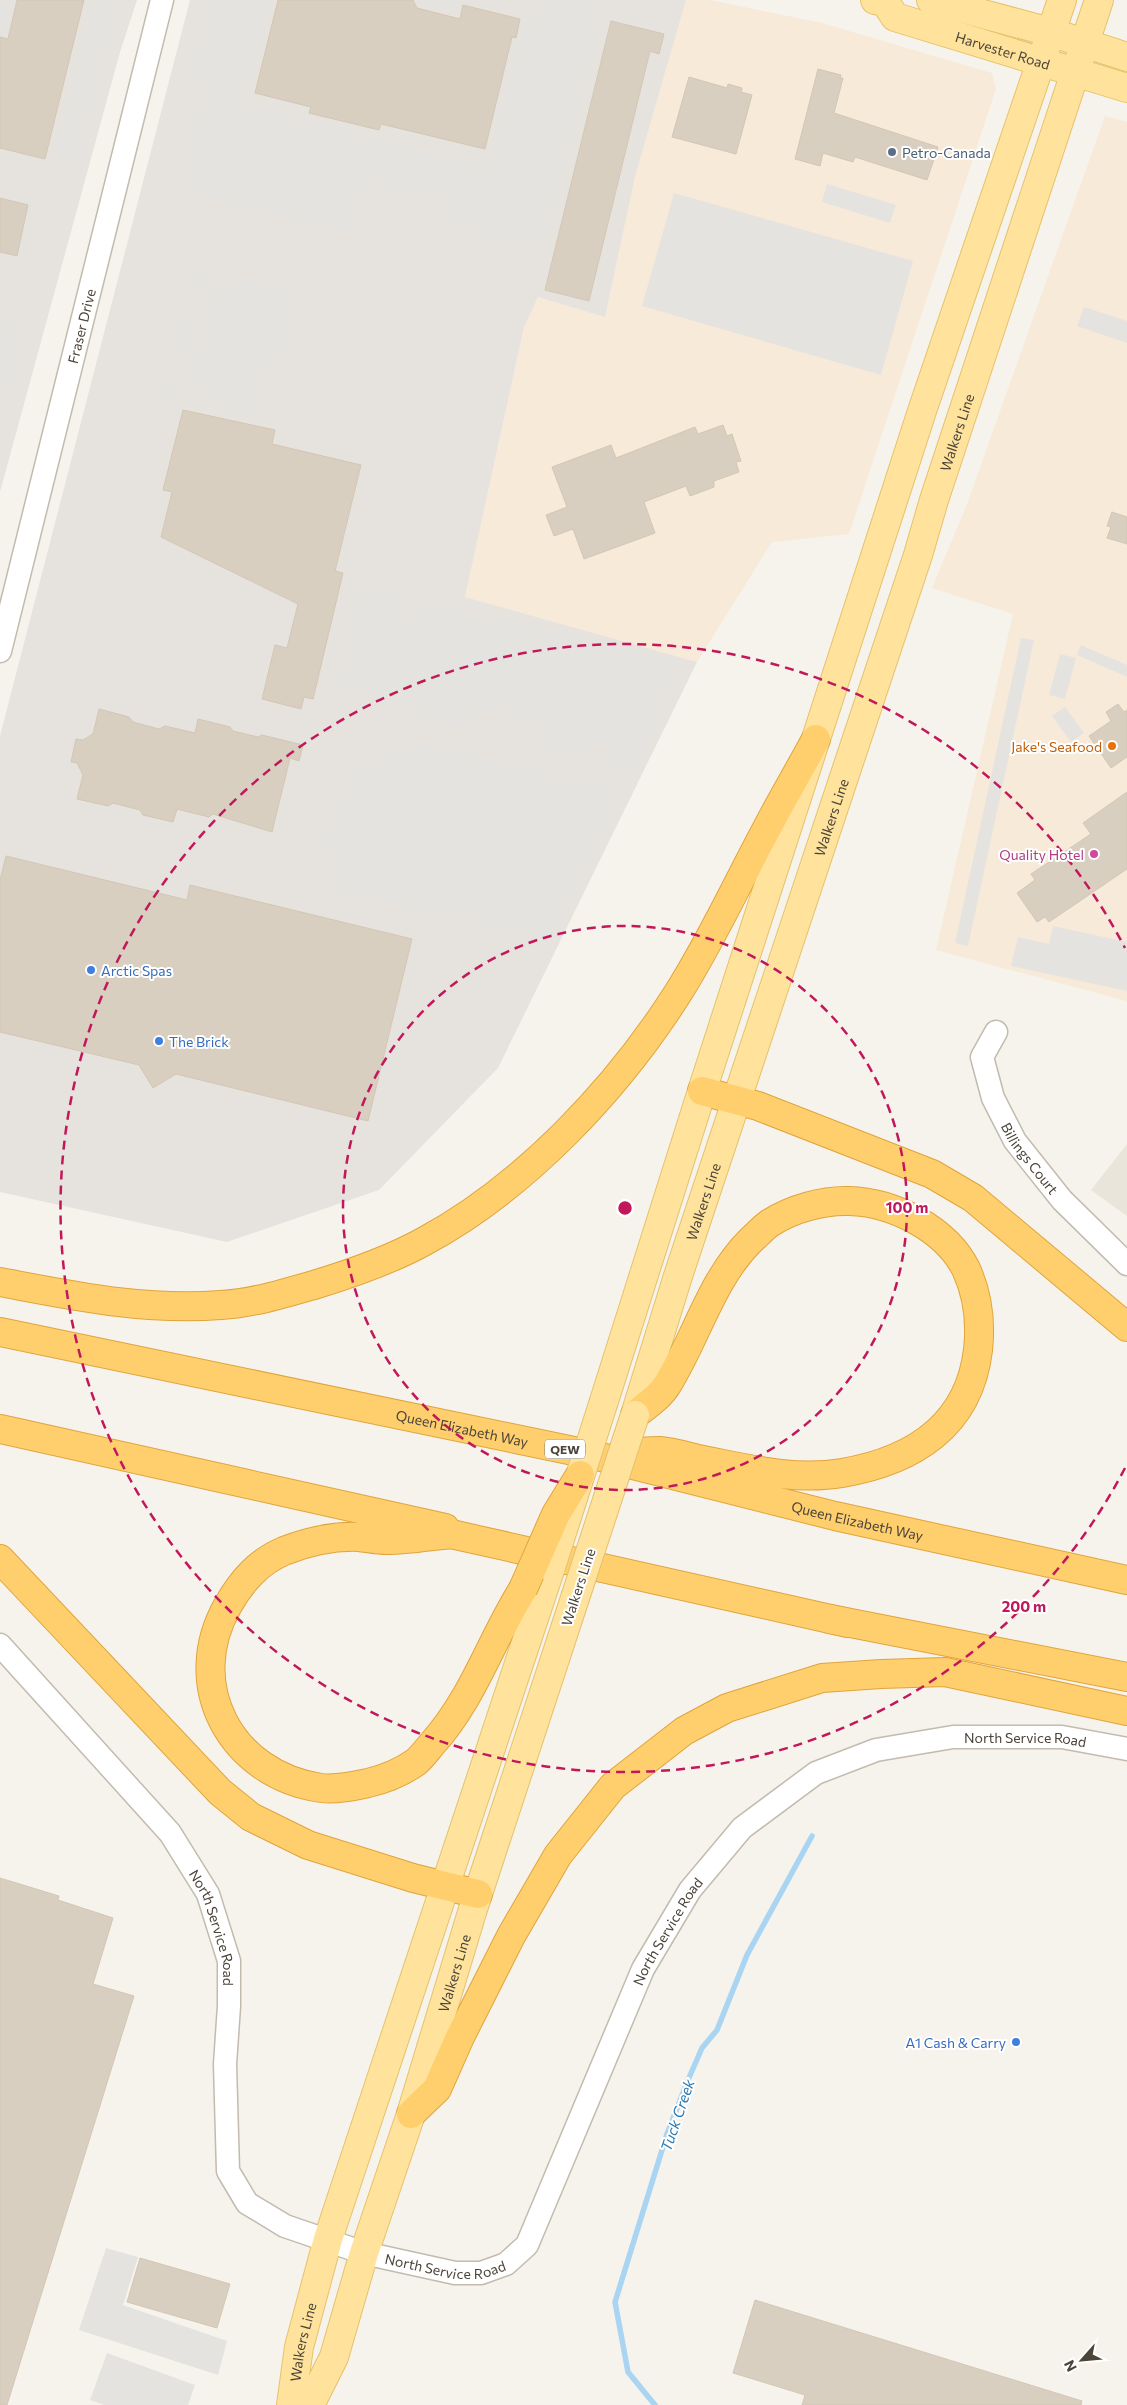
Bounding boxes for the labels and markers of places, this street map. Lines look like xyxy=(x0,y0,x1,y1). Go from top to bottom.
place label: Petro-Canada xyxy=(902,144,991,161)
marker: Petro-Canada xyxy=(886,146,898,158)
place label: Jake's Seafood xyxy=(1011,738,1102,755)
marker: Jake's Seafood xyxy=(1106,740,1118,752)
place label: Quality Hotel xyxy=(999,846,1084,863)
marker: Quality Hotel xyxy=(1088,848,1100,860)
place label: Arctic Spas xyxy=(101,962,172,979)
marker: Arctic Spas xyxy=(85,964,97,976)
place label: The Brick xyxy=(169,1033,229,1050)
marker: The Brick xyxy=(153,1035,165,1047)
centre of rings xyxy=(616,1199,634,1217)
place label: A1 Cash & Carry xyxy=(905,2034,1006,2051)
marker: A1 Cash & Carry xyxy=(1010,2036,1022,2048)

